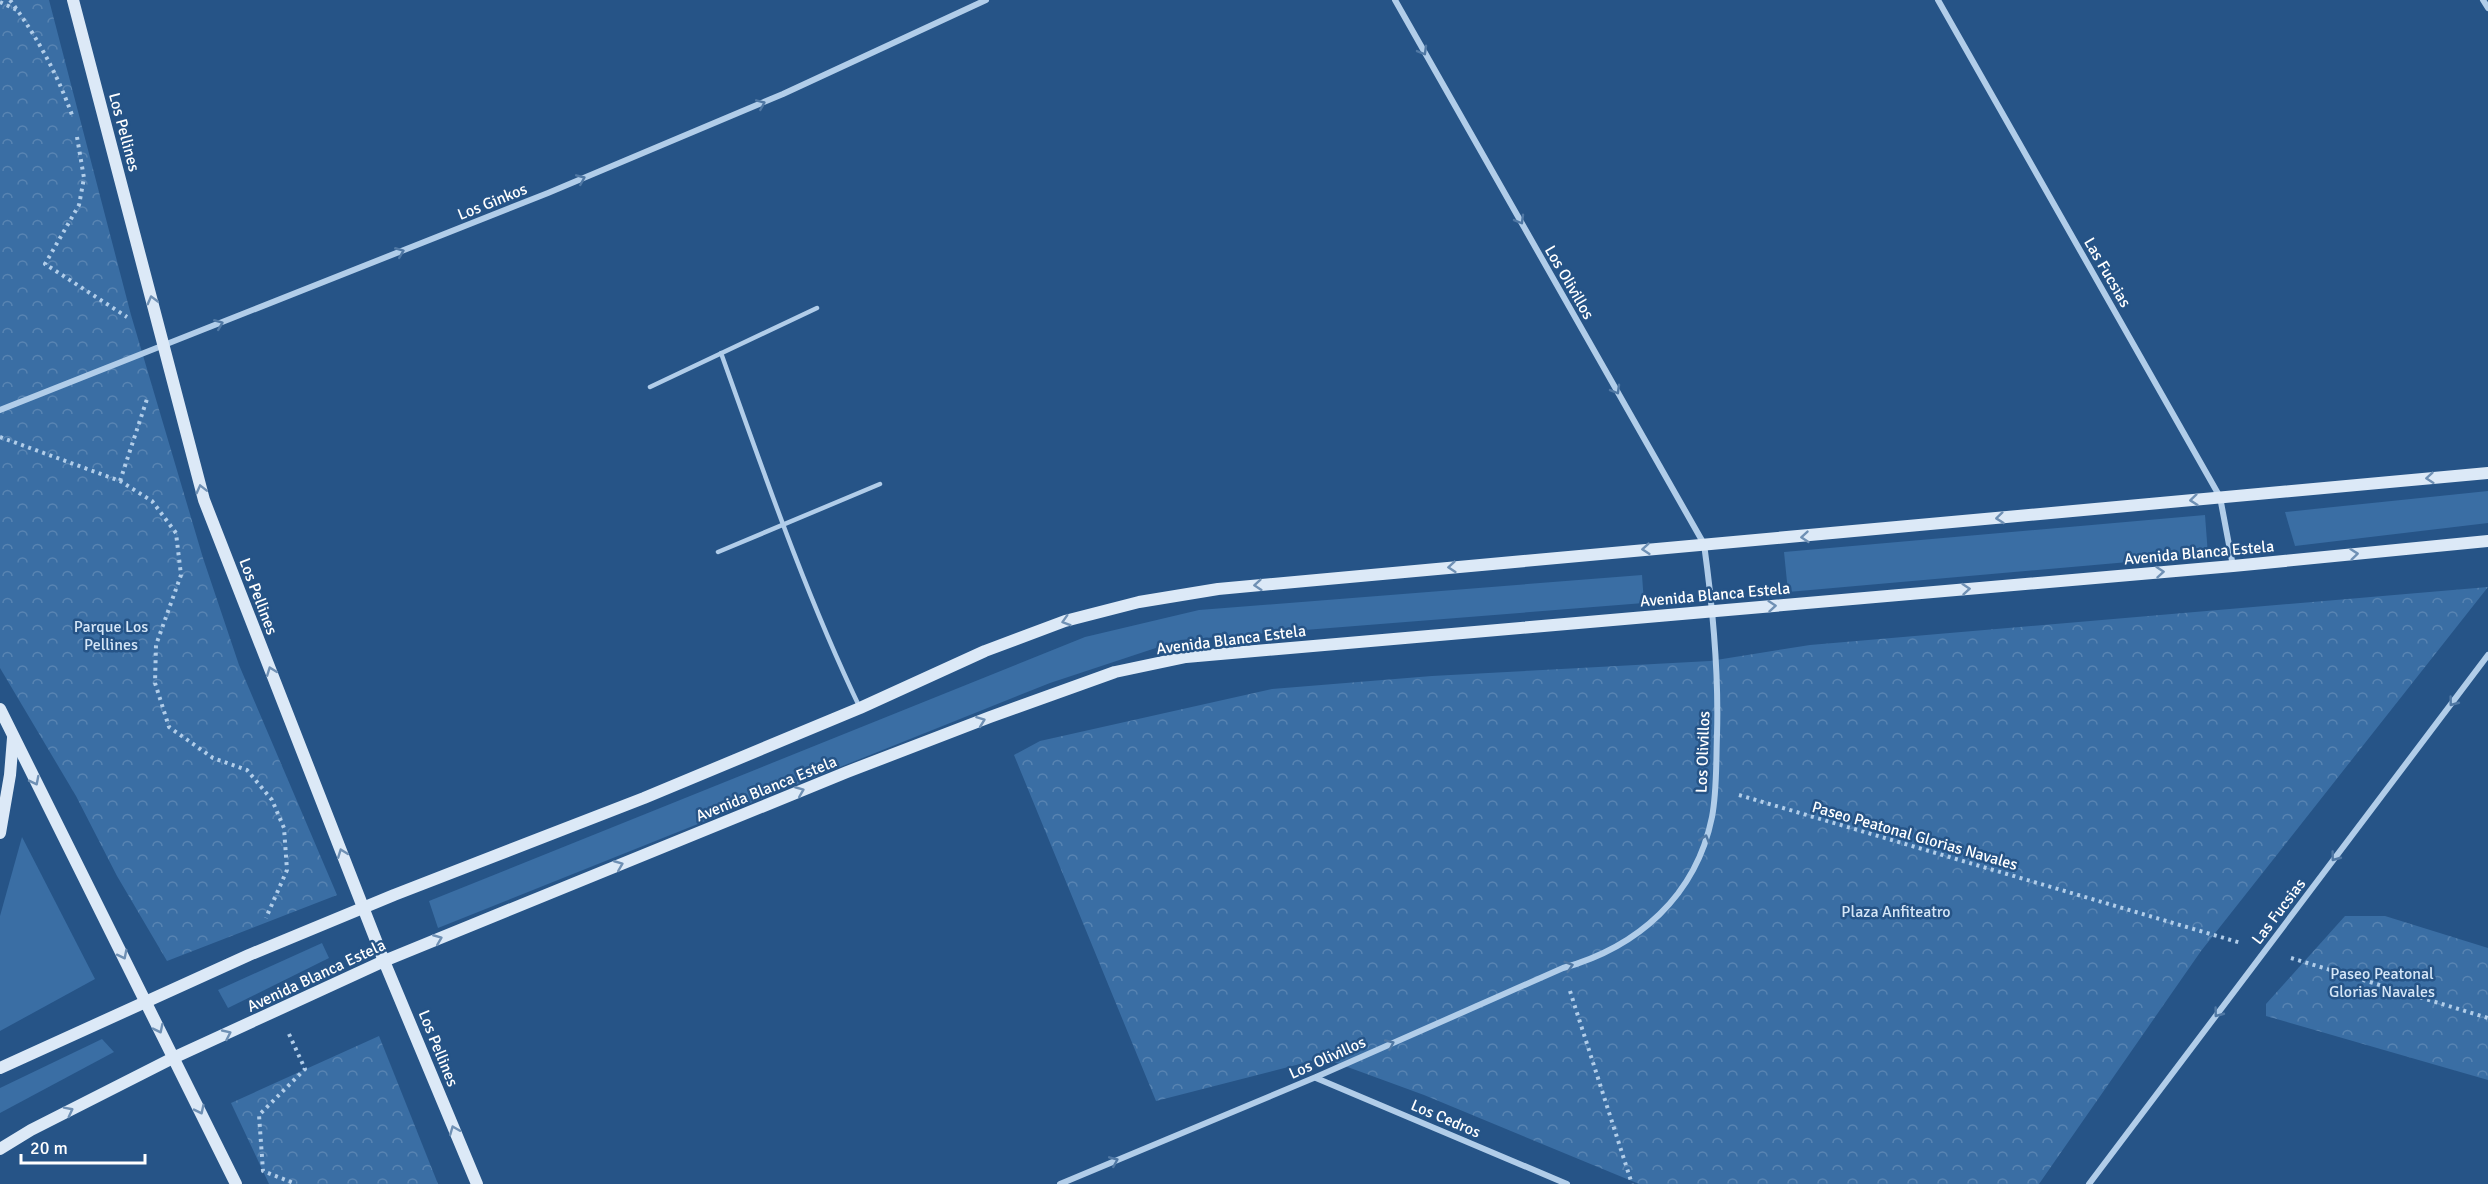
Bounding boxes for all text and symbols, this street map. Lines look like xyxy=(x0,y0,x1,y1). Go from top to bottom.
one-way arrow xyxy=(1416,45,1428,55)
street label: Los Pellines xyxy=(104,91,144,174)
one-way arrow xyxy=(755,99,766,111)
one-way arrow xyxy=(575,174,586,186)
street label: Los Ginkos xyxy=(455,179,530,225)
one-way arrow xyxy=(1513,214,1524,224)
street label: Las Fucsias xyxy=(2079,234,2135,311)
street label: Los Olivillos xyxy=(1540,242,1598,323)
one-way arrow xyxy=(394,247,405,259)
one-way arrow xyxy=(147,295,160,305)
one-way arrow xyxy=(213,318,224,331)
one-way arrow xyxy=(1609,384,1621,394)
one-way arrow xyxy=(2425,471,2434,484)
one-way arrow xyxy=(196,484,209,494)
one-way arrow xyxy=(2189,493,2198,506)
one-way arrow xyxy=(1995,512,2004,524)
one-way arrow xyxy=(1801,530,1810,543)
street label: Avenida Blanca Estela xyxy=(2123,536,2275,570)
one-way arrow xyxy=(1641,542,1651,555)
one-way arrow xyxy=(2350,548,2359,561)
street label: Los Pellines xyxy=(234,555,282,638)
one-way arrow xyxy=(1447,560,1456,573)
one-way arrow xyxy=(2156,566,2165,579)
one-way arrow xyxy=(1253,578,1262,591)
street label: Avenida Blanca Estela xyxy=(1639,578,1791,612)
one-way arrow xyxy=(1961,583,1970,596)
one-way arrow xyxy=(1767,600,1776,613)
one-way arrow xyxy=(1061,614,1072,627)
park label: Parque Los Pellines xyxy=(74,617,148,655)
street label: Avenida Blanca Estela xyxy=(1155,621,1307,659)
one-way arrow xyxy=(266,666,278,677)
one-way arrow xyxy=(2449,695,2460,706)
street label: Los Olivillos xyxy=(1692,711,1714,793)
one-way arrow xyxy=(975,715,986,728)
street label: Avenida Blanca Estela xyxy=(693,751,840,826)
one-way arrow xyxy=(27,774,39,785)
one-way arrow xyxy=(794,786,804,799)
street label: Paseo Peatonal Glorias Navales xyxy=(1810,797,2020,875)
one-way arrow xyxy=(1698,834,1710,845)
one-way arrow xyxy=(336,848,349,859)
one-way arrow xyxy=(2332,851,2343,862)
one-way arrow xyxy=(613,860,624,872)
street label: Las Fucsias xyxy=(2247,875,2310,949)
park label: Plaza Anfiteatro xyxy=(1841,902,1951,922)
one-way arrow xyxy=(432,934,443,946)
street label: Avenida Blanca Estela xyxy=(244,935,389,1017)
one-way arrow xyxy=(115,948,127,959)
one-way arrow xyxy=(1563,961,1574,974)
park label: Paseo Peatonal Glorias Navales xyxy=(2329,964,2435,1002)
one-way arrow xyxy=(2214,1006,2225,1017)
street label: Los Pellines xyxy=(414,1007,462,1090)
one-way arrow xyxy=(152,1023,164,1034)
one-way arrow xyxy=(220,1029,231,1041)
street label: Los Olivillos xyxy=(1286,1032,1369,1084)
one-way arrow xyxy=(1384,1040,1395,1052)
street label: Los Cedros xyxy=(1408,1095,1483,1143)
one-way arrow xyxy=(193,1104,205,1115)
one-way arrow xyxy=(63,1106,74,1118)
one-way arrow xyxy=(449,1125,461,1136)
scale bar xyxy=(21,1127,146,1165)
text: 20 m xyxy=(30,1137,68,1159)
one-way arrow xyxy=(1108,1157,1119,1169)

